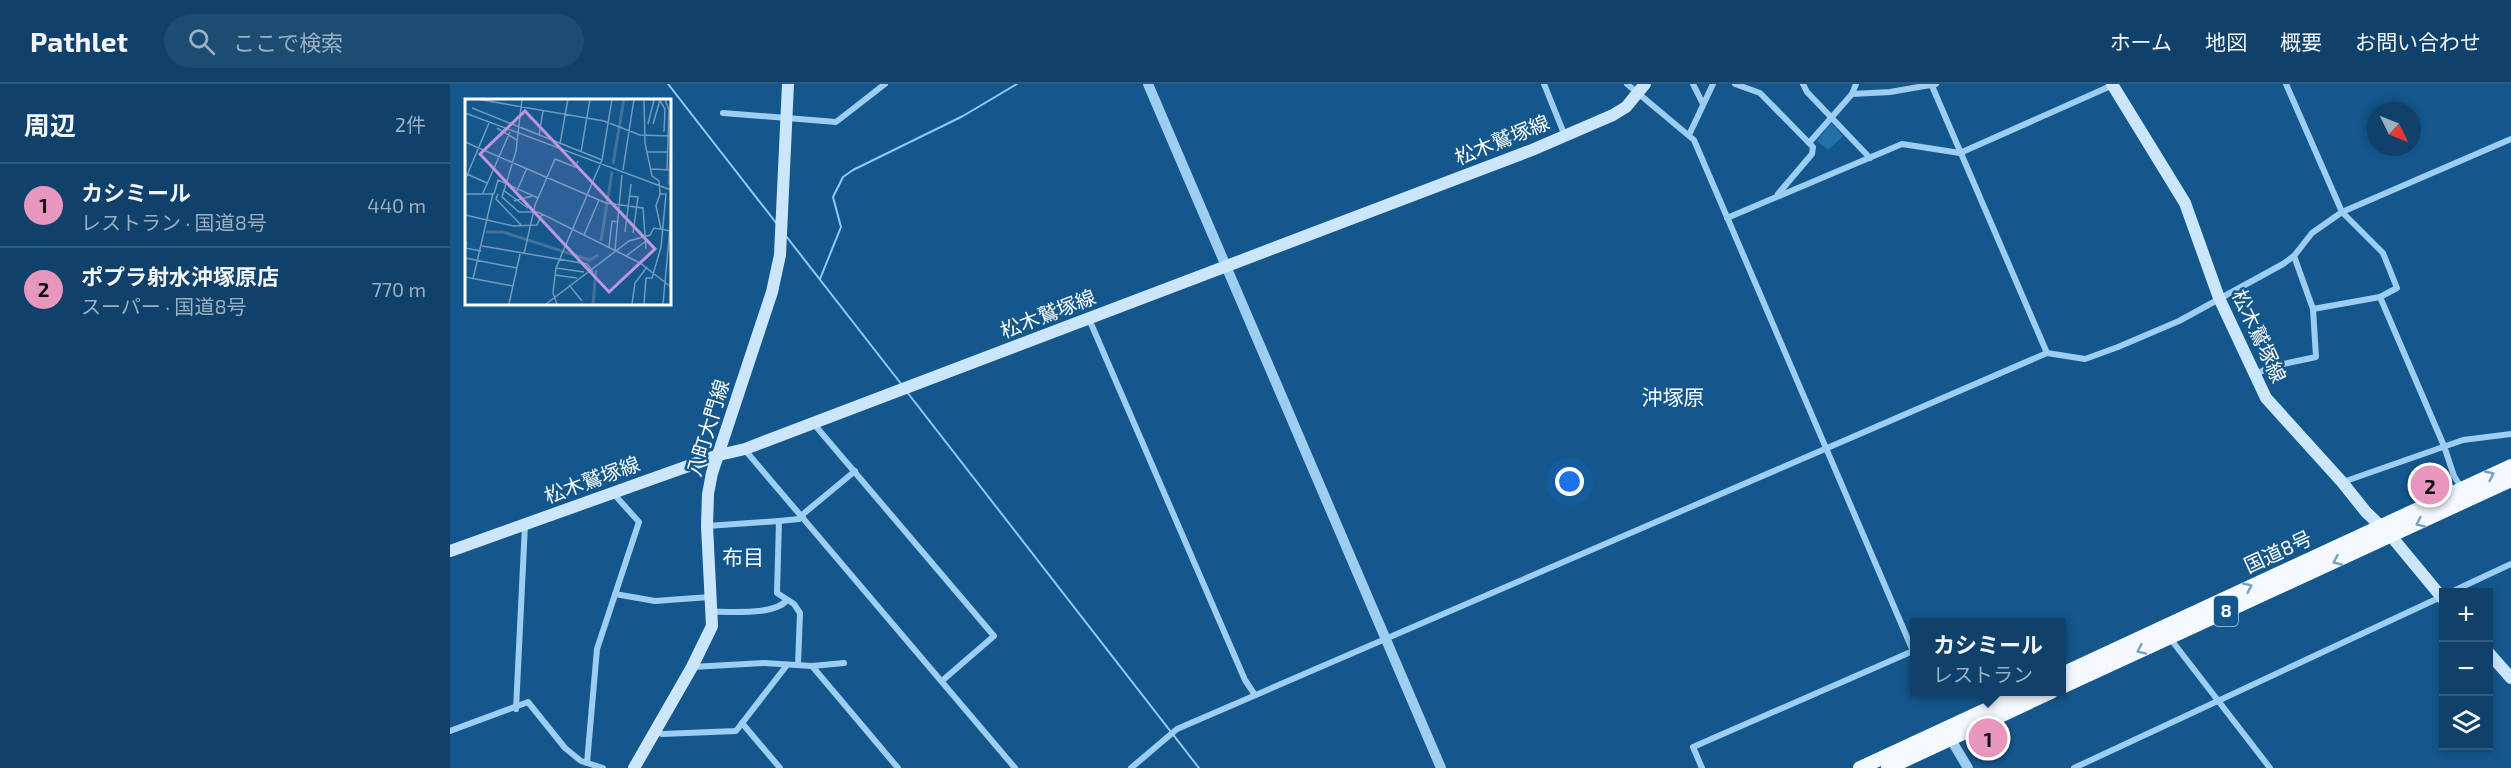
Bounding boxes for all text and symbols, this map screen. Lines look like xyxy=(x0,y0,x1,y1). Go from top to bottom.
search box xyxy=(164,14,584,68)
text: Pathlet xyxy=(30,24,128,58)
icon: search xyxy=(185,25,218,58)
text: ここで検索 xyxy=(233,29,343,55)
text: ホーム xyxy=(2110,29,2172,54)
text: 地図 xyxy=(2205,29,2247,54)
text: 概要 xyxy=(2280,29,2322,54)
text: お問い合わせ xyxy=(2355,29,2481,54)
inset map xyxy=(465,99,670,304)
north arrow xyxy=(2367,102,2421,156)
text: 周辺 xyxy=(24,109,76,140)
street label: 松木鷲塚線 xyxy=(1451,109,1552,169)
text: 2件 xyxy=(395,112,426,136)
text: カシミール xyxy=(81,179,191,205)
text: 1 xyxy=(39,193,48,217)
text: 440 m xyxy=(367,193,426,217)
text: レストラン · 国道8号 xyxy=(81,210,267,234)
text: ポプラ射水沖塚原店 xyxy=(81,263,279,289)
text: 2 xyxy=(38,277,49,301)
text: 770 m xyxy=(371,277,426,301)
street label: 松木鷲塚線 xyxy=(997,284,1099,342)
street label: 松木鷲塚線 xyxy=(2228,285,2292,386)
text: スーパー · 国道8号 xyxy=(81,294,247,318)
street label: 八町大門線 xyxy=(681,376,733,479)
district label: 沖塚原 xyxy=(1642,384,1705,409)
street label: 松木鷲塚線 xyxy=(541,451,643,507)
pin: 2 xyxy=(2410,462,2450,508)
your location xyxy=(1555,467,1584,496)
one-way arrow xyxy=(2484,471,2495,483)
one-way arrow xyxy=(2416,515,2427,527)
street label: 国道8号 xyxy=(2240,525,2315,577)
district label: 布目 xyxy=(722,544,764,569)
one-way arrow xyxy=(2333,553,2344,565)
one-way arrow xyxy=(2241,583,2252,595)
map controls xyxy=(2439,588,2493,750)
button: + xyxy=(2439,588,2493,642)
road number: 8 xyxy=(2214,596,2238,626)
popup xyxy=(1910,618,2066,696)
text: カシミール xyxy=(1933,631,2043,657)
button: − xyxy=(2439,642,2493,696)
one-way arrow xyxy=(2136,643,2147,655)
text: レストラン xyxy=(1933,662,2033,686)
button: layers xyxy=(2439,696,2493,750)
pin: 1 xyxy=(1968,716,2008,760)

